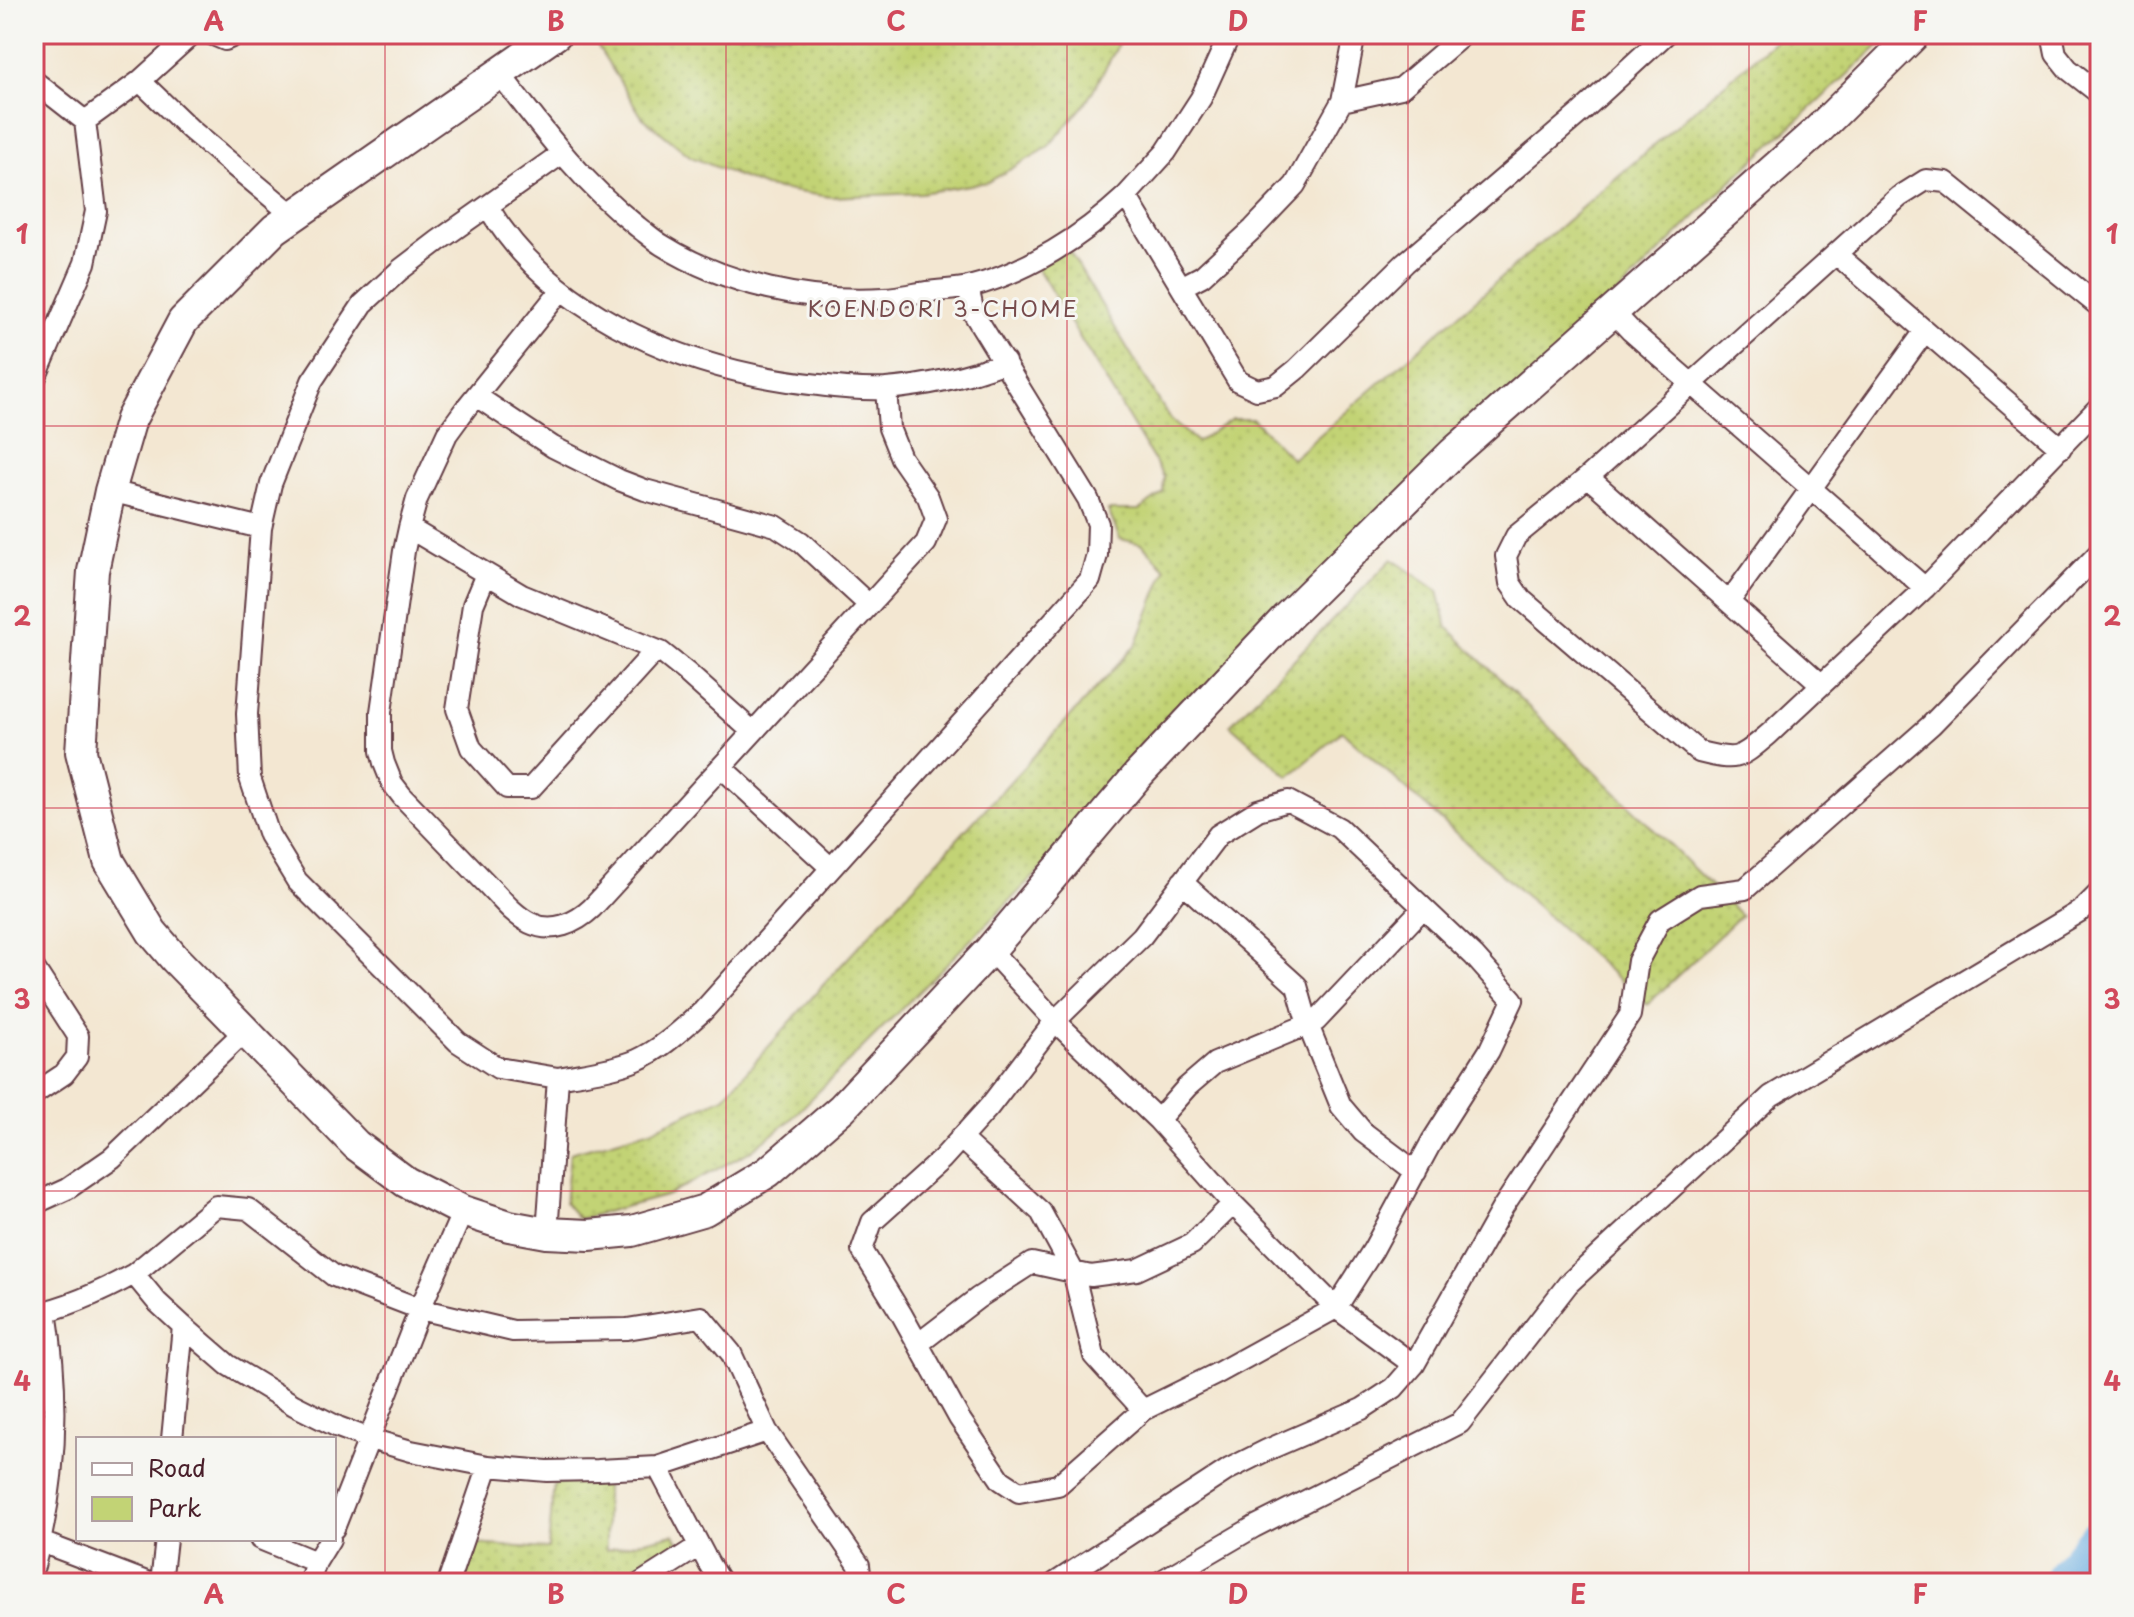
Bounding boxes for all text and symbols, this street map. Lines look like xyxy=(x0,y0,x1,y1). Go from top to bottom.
text: A xyxy=(204,1,224,40)
text: B xyxy=(547,1,565,40)
text: C xyxy=(886,1,906,40)
text: D xyxy=(1228,1,1248,40)
text: E xyxy=(1570,1,1586,40)
text: F xyxy=(1912,1,1928,40)
text: 1 xyxy=(16,214,28,253)
text: 1 xyxy=(2106,214,2118,253)
district label: KOENDORI 3-CHOME xyxy=(808,291,1079,324)
text: 2 xyxy=(13,596,31,635)
text: 2 xyxy=(2103,596,2121,635)
text: 3 xyxy=(13,979,31,1018)
text: 3 xyxy=(2103,979,2121,1018)
text: 4 xyxy=(13,1361,31,1400)
text: 4 xyxy=(2103,1361,2121,1400)
legend xyxy=(76,1437,336,1541)
text: Road xyxy=(148,1449,206,1485)
text: Park xyxy=(148,1489,202,1525)
text: A xyxy=(204,1574,224,1613)
text: B xyxy=(547,1574,565,1613)
text: C xyxy=(886,1574,906,1613)
text: D xyxy=(1228,1574,1248,1613)
text: E xyxy=(1570,1574,1586,1613)
text: F xyxy=(1912,1574,1928,1613)

